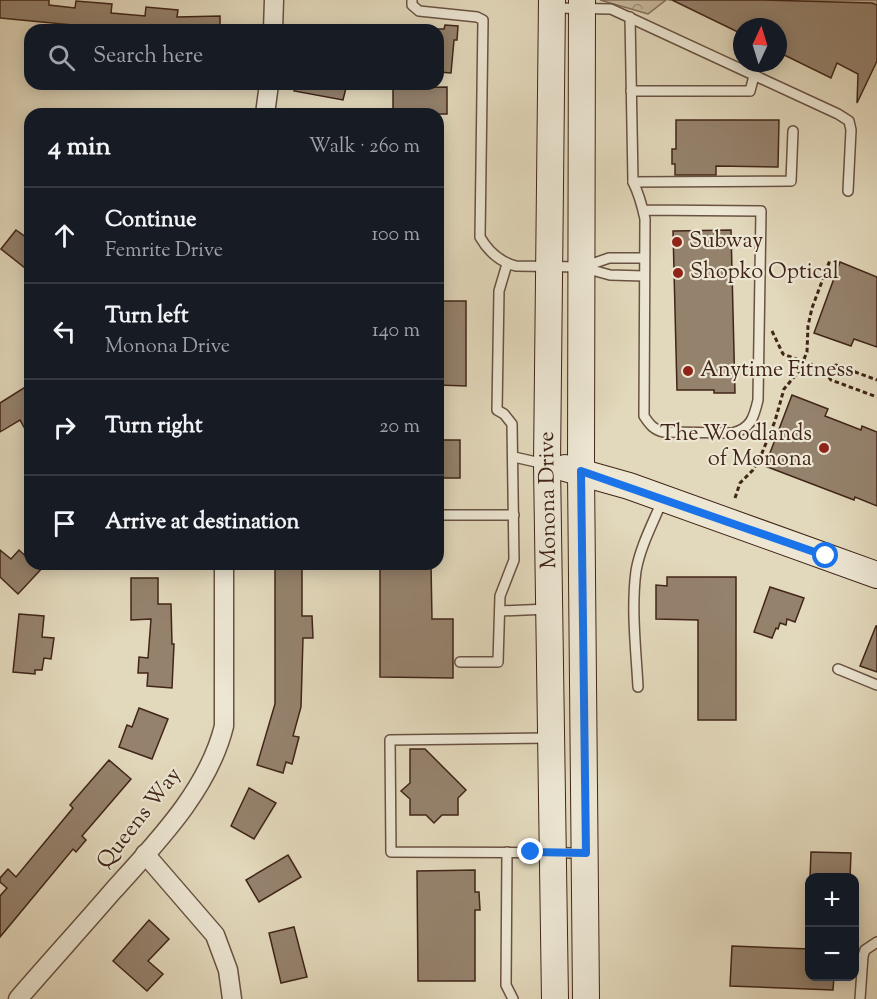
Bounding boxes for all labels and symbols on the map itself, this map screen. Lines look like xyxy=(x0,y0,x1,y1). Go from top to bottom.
north arrow xyxy=(733,18,787,72)
place label: Subway xyxy=(689,226,763,258)
marker: Subway xyxy=(670,235,684,249)
place label: Shopko Optical xyxy=(690,257,839,289)
marker: Shopko Optical xyxy=(671,266,685,280)
place label: Anytime Fitness xyxy=(700,355,854,387)
marker: Anytime Fitness xyxy=(681,364,695,378)
place label: The Woodlands of Monona xyxy=(660,419,812,476)
street label: Monona Drive xyxy=(532,431,566,569)
marker: The Woodlands of Monona xyxy=(817,441,831,455)
route start xyxy=(812,542,838,568)
street label: Queens Way xyxy=(90,761,190,877)
route end xyxy=(517,838,543,864)

